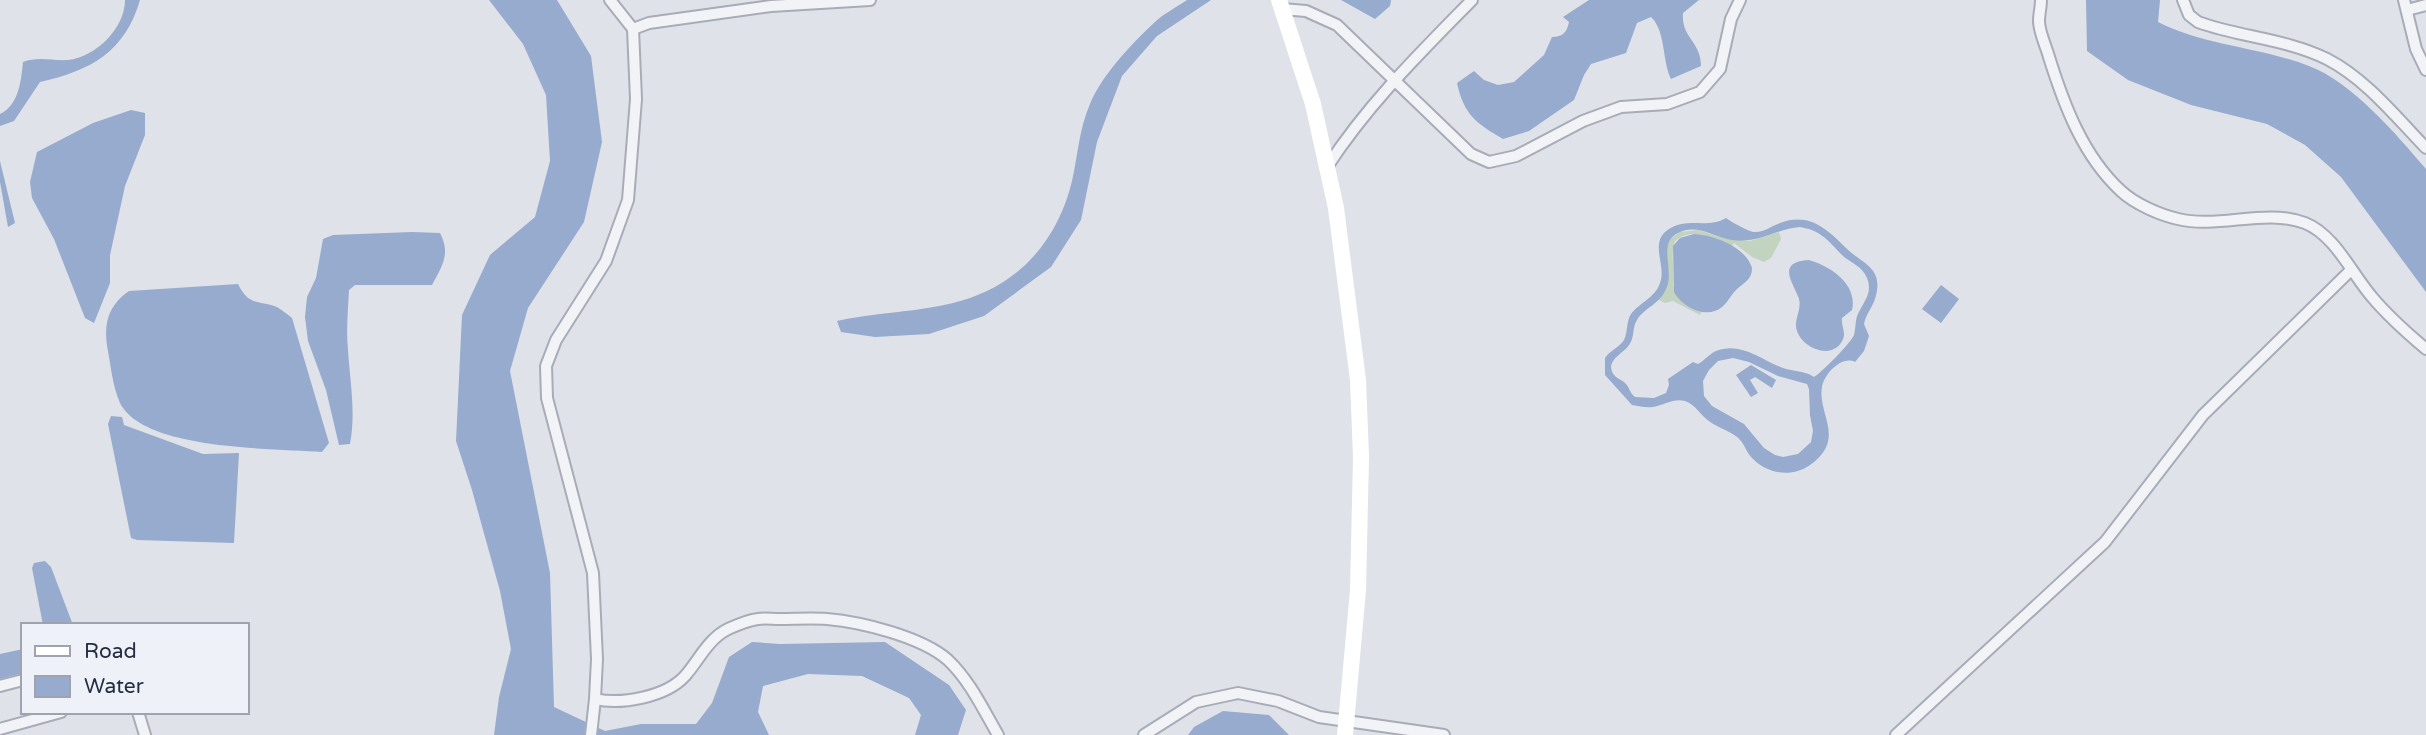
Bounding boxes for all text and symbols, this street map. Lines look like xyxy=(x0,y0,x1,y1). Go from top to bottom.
legend xyxy=(21,623,248,714)
text: Road xyxy=(84,639,137,664)
text: Water xyxy=(84,674,144,699)

